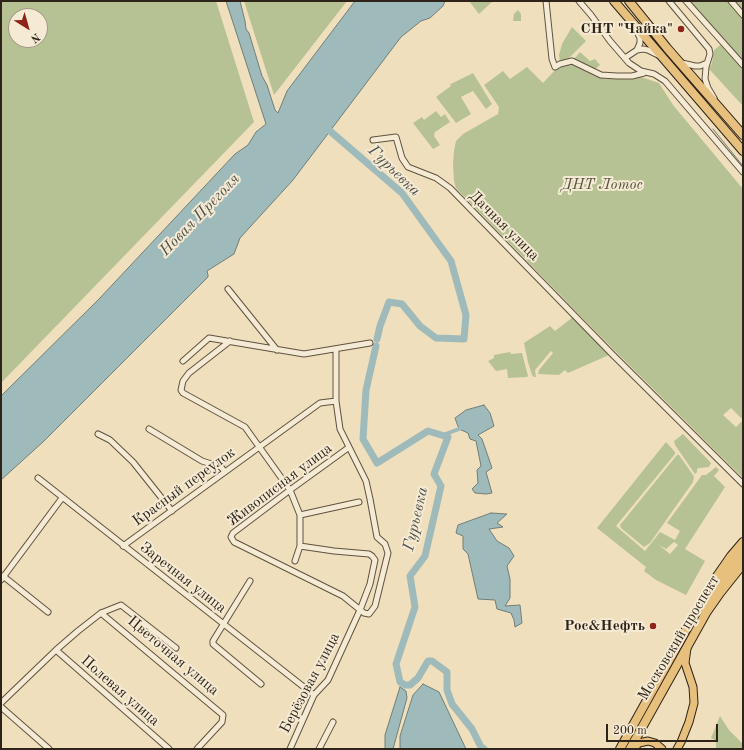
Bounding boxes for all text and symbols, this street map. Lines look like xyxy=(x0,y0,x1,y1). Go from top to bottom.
north arrow xyxy=(8,8,48,48)
place label: СНТ "Чайка" xyxy=(580,20,673,38)
marker: СНТ "Чайка" xyxy=(676,24,686,34)
text: N xyxy=(28,30,42,44)
water label: Гурьевка xyxy=(364,141,424,201)
water label: Новая Преголя xyxy=(156,170,244,260)
park label: ДНТ Лотос xyxy=(561,176,643,194)
street label: Дачная улица xyxy=(465,187,543,265)
street label: Живописная улица xyxy=(224,440,336,530)
street label: Красный переулок xyxy=(129,444,239,530)
water label: Гурьевка xyxy=(399,485,433,553)
street label: Заречная улица xyxy=(136,539,230,617)
street label: Московский проспект xyxy=(635,572,723,704)
street label: Цветочная улица xyxy=(124,612,222,700)
place label: Рос&Нефть xyxy=(564,617,645,635)
marker: Рос&Нефть xyxy=(648,621,658,631)
street label: Берёзовая улица xyxy=(276,630,344,736)
street label: Полевая улица xyxy=(77,652,163,730)
scale bar xyxy=(608,716,720,742)
text: 200 m xyxy=(613,725,647,737)

